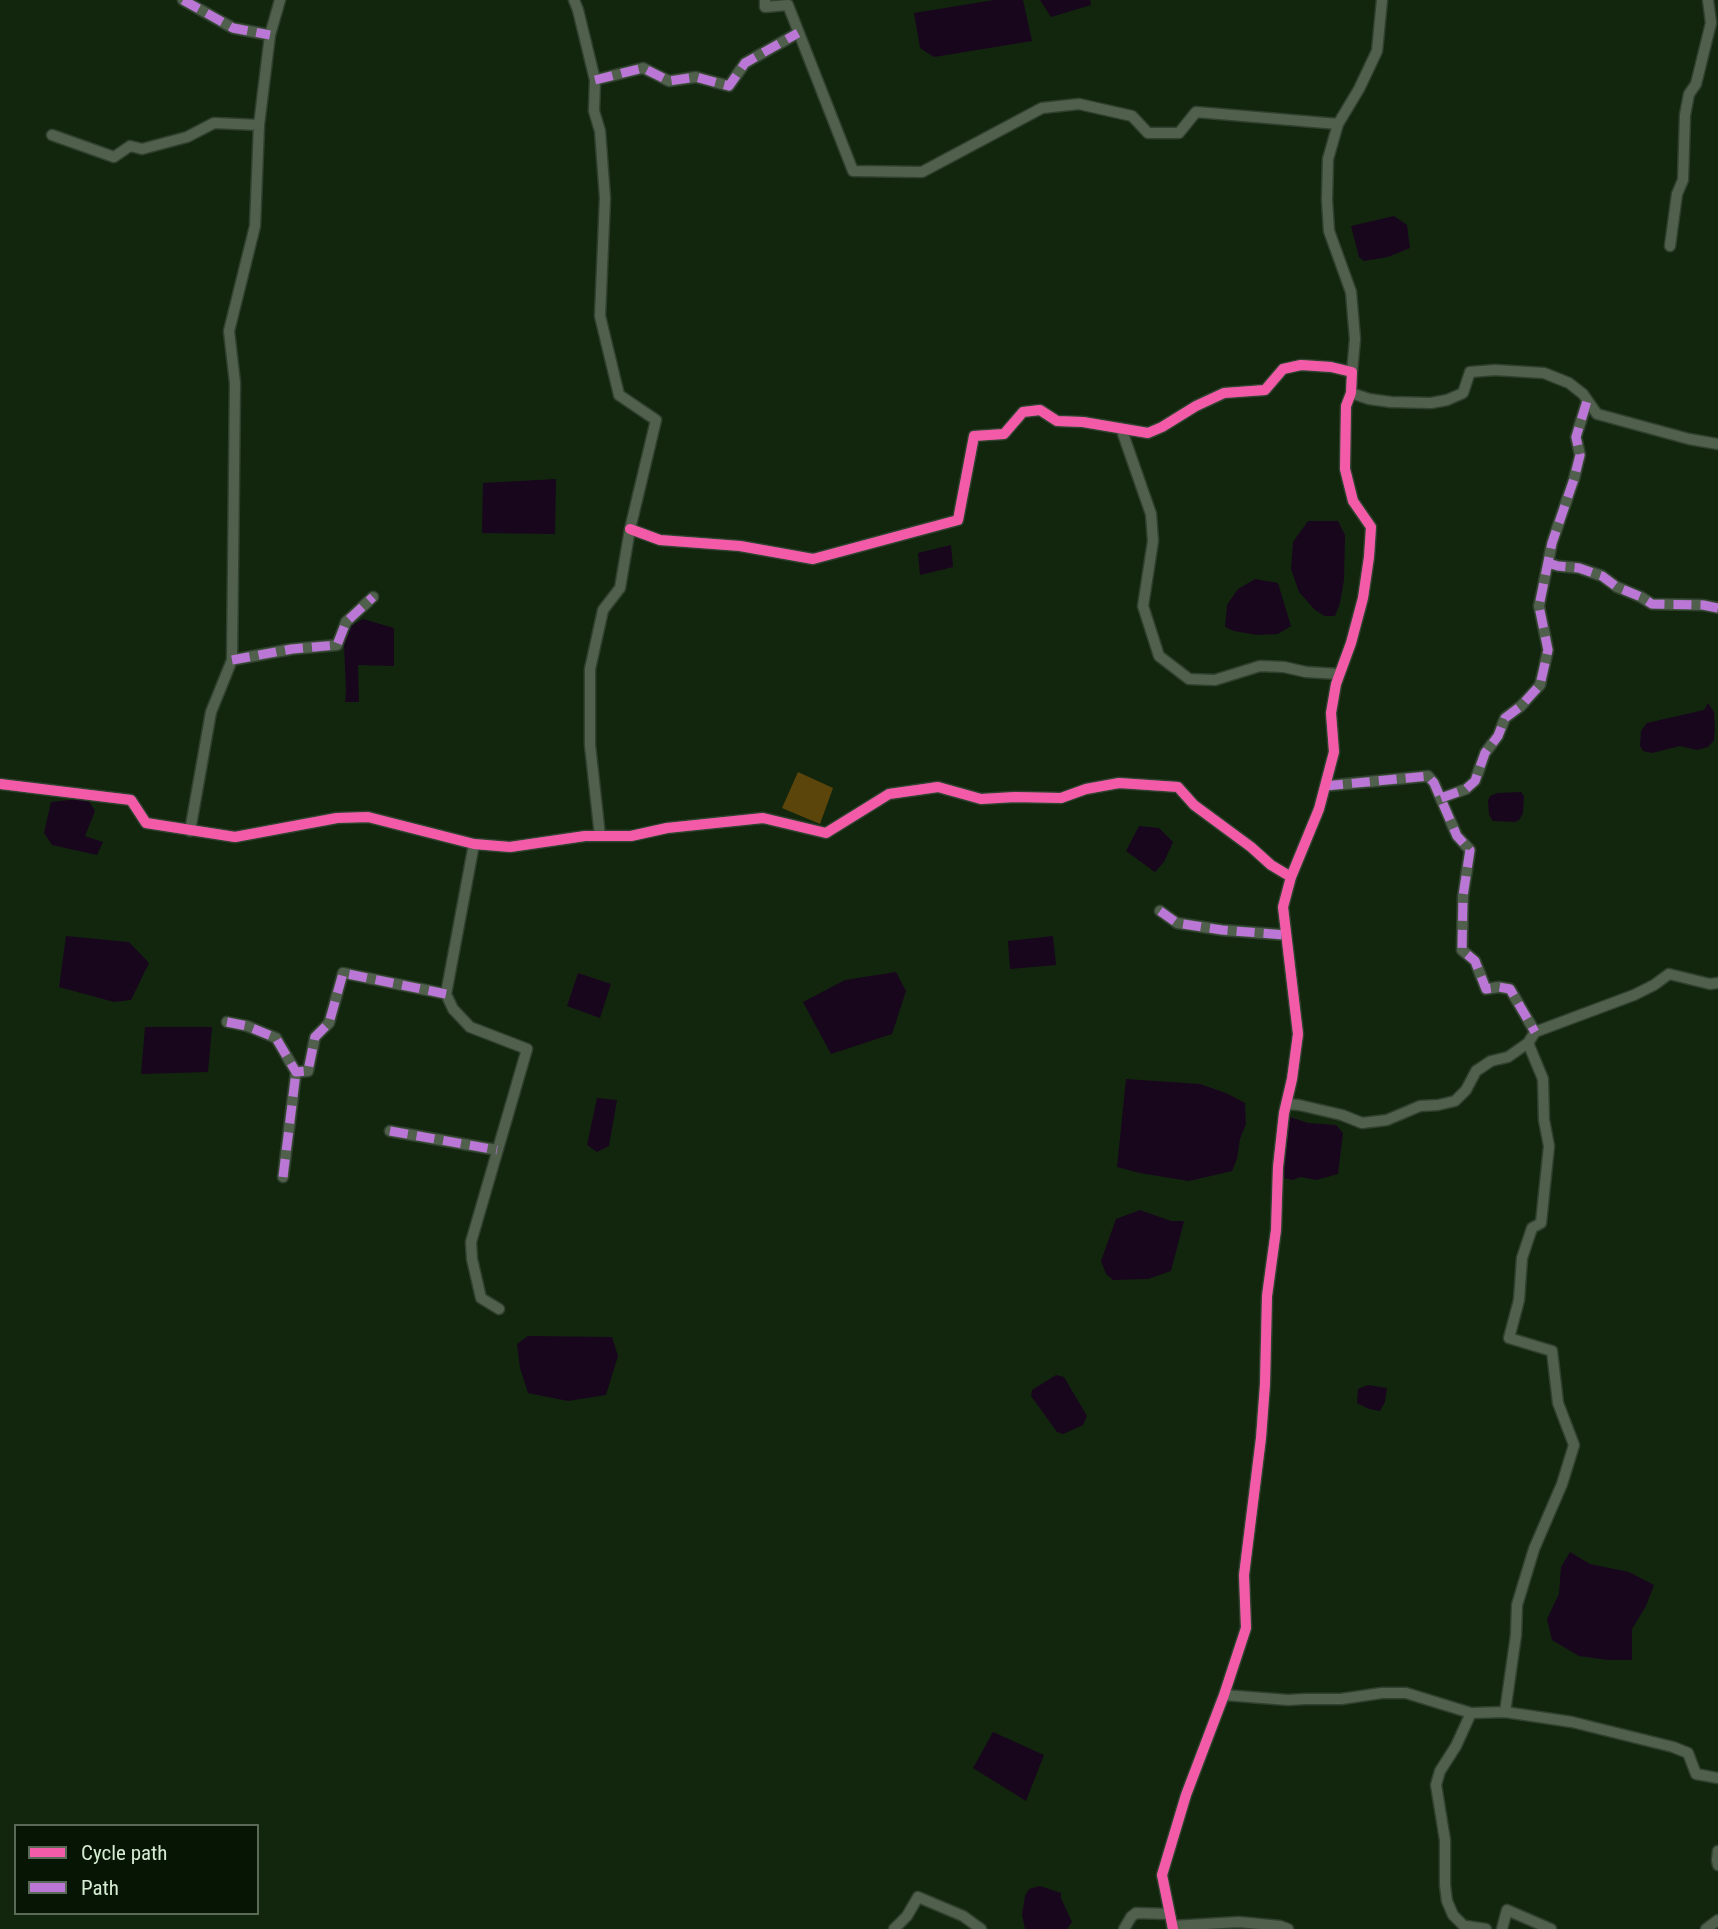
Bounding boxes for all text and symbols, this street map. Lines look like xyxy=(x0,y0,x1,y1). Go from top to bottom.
legend xyxy=(14,1824,259,1915)
text: Cycle path xyxy=(81,1841,167,1865)
text: Path xyxy=(81,1876,119,1900)

